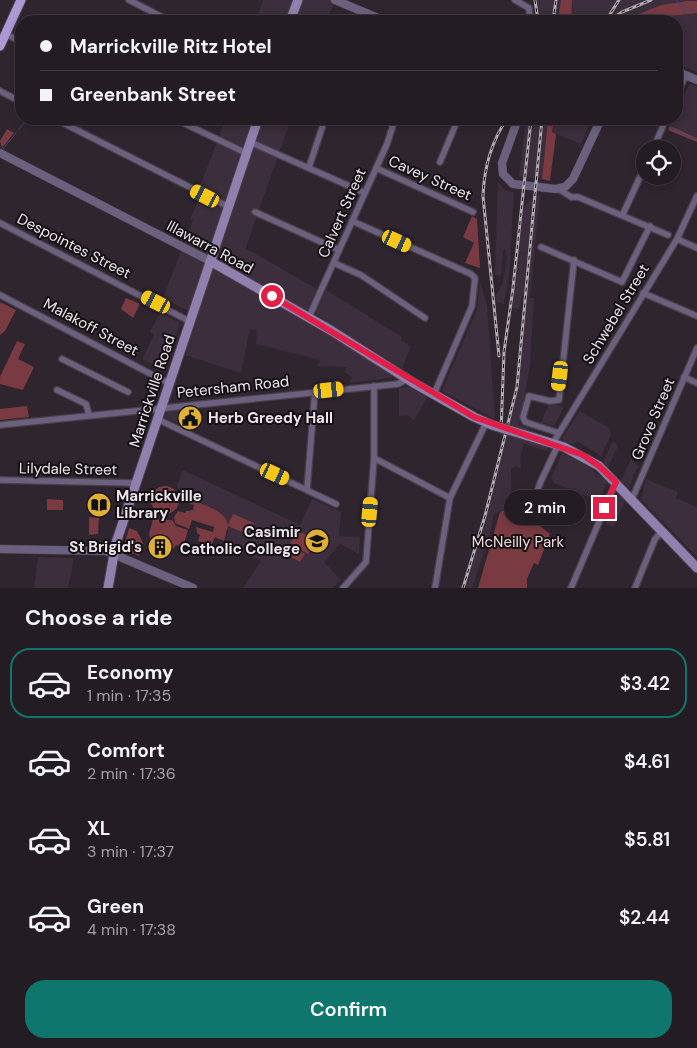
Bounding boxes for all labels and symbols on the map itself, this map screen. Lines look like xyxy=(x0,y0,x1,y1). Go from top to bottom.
street label: Cavey Street xyxy=(385,151,475,205)
street label: Calvert Street xyxy=(313,165,371,261)
car xyxy=(188,183,221,209)
street label: Despointes Street xyxy=(14,209,134,283)
street label: Illawarra Road xyxy=(163,216,257,278)
car xyxy=(380,228,413,254)
street label: Schwebel Street xyxy=(578,260,654,368)
route start xyxy=(261,285,283,307)
car xyxy=(139,289,172,315)
street label: Malakoff Street xyxy=(40,294,142,361)
street label: Marrickville Road xyxy=(124,332,180,450)
car xyxy=(550,360,569,392)
street label: Petersham Road xyxy=(176,371,290,403)
street label: Grove Street xyxy=(627,375,679,463)
car xyxy=(313,381,344,399)
public building icon: Herb Greedy Hall xyxy=(177,405,203,431)
place label: Herb Greedy Hall xyxy=(208,408,333,428)
street label: Lilydale Street xyxy=(19,458,117,480)
car xyxy=(258,461,291,487)
place label: Marrickville Library xyxy=(116,486,202,523)
callout: 2 min xyxy=(504,490,586,526)
library icon: Marrickville Library xyxy=(86,492,112,518)
car xyxy=(361,496,378,528)
route end xyxy=(593,497,615,519)
place label: Casimir Catholic College xyxy=(180,522,300,559)
school or university icon: Casimir Catholic College xyxy=(304,528,330,554)
park label: McNeilly Park xyxy=(472,532,565,552)
building icon: St Brigid's xyxy=(147,534,173,560)
place label: St Brigid's xyxy=(69,537,142,557)

